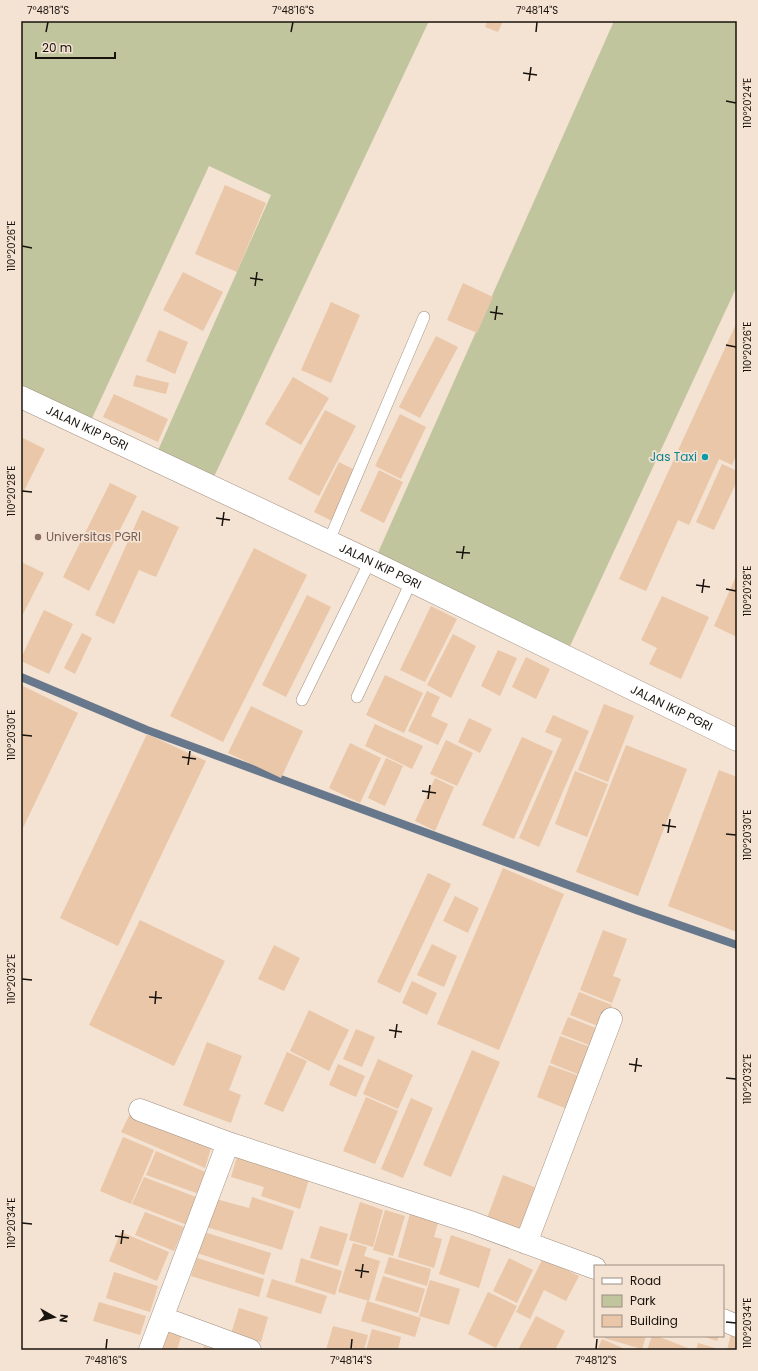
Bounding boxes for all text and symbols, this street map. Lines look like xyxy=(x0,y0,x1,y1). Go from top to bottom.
text: 7°48'18"S xyxy=(27,3,69,18)
text: 7°48'16"S xyxy=(272,3,314,18)
text: 7°48'14"S xyxy=(516,3,558,18)
scale bar xyxy=(36,34,115,60)
text: 20 m xyxy=(42,39,72,56)
text: 110°20'24"E xyxy=(740,78,755,128)
text: 110°20'26"E xyxy=(4,221,19,271)
text: 110°20'26"E xyxy=(740,322,755,372)
street label: JALAN IKIP PGRI xyxy=(43,401,131,454)
place label: Jas Taxi xyxy=(650,448,697,465)
marker: Jas Taxi xyxy=(700,452,710,462)
text: 110°20'28"E xyxy=(4,466,19,516)
place label: Universitas PGRI xyxy=(46,528,141,545)
marker: Universitas PGRI xyxy=(33,532,43,542)
street label: JALAN IKIP PGRI xyxy=(337,539,424,593)
text: 110°20'28"E xyxy=(740,566,755,616)
street label: JALAN IKIP PGRI xyxy=(628,680,716,735)
text: 110°20'30"E xyxy=(4,710,19,760)
text: 110°20'30"E xyxy=(740,810,755,860)
text: 110°20'32"E xyxy=(4,954,19,1004)
text: 110°20'32"E xyxy=(740,1054,755,1104)
text: 110°20'34"E xyxy=(4,1198,19,1248)
legend xyxy=(594,1265,724,1337)
text: Road xyxy=(630,1272,661,1289)
text: Park xyxy=(630,1292,657,1309)
north arrow xyxy=(34,1297,74,1337)
text: 110°20'34"E xyxy=(740,1298,755,1348)
text: Building xyxy=(630,1312,678,1329)
text: N xyxy=(55,1313,72,1324)
text: 7°48'16"S xyxy=(85,1353,127,1368)
text: 7°48'14"S xyxy=(330,1353,372,1368)
text: 7°48'12"S xyxy=(575,1353,617,1368)

